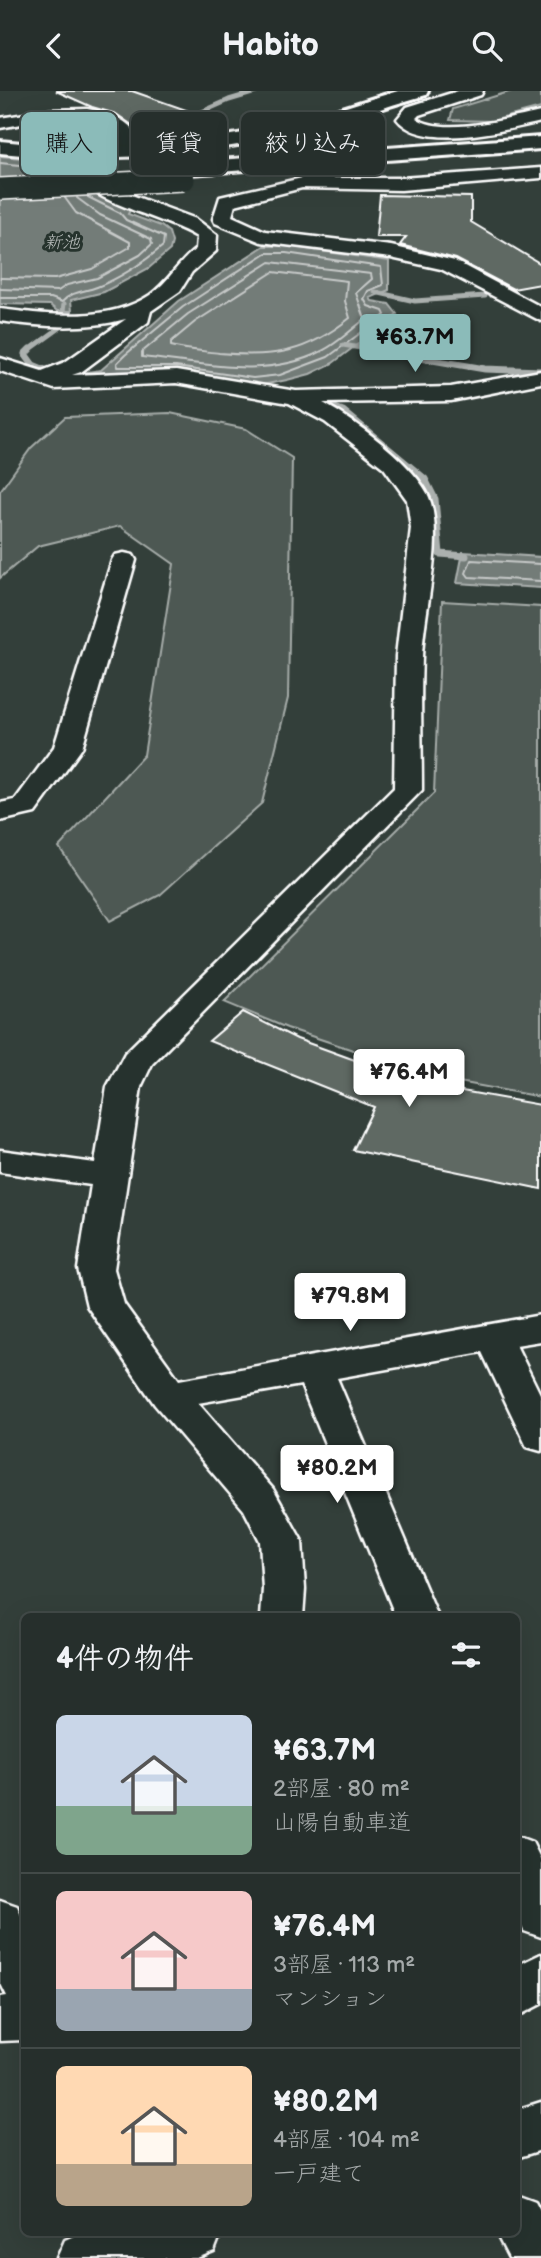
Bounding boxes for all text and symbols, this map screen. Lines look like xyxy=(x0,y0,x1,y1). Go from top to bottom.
text: Habito xyxy=(222,26,319,65)
icon: back xyxy=(35,27,73,65)
icon: search xyxy=(468,27,506,65)
chip: 購入 xyxy=(21,112,117,175)
chip: 賃貸 xyxy=(131,112,227,175)
chip: 絞り込み xyxy=(241,112,385,175)
water label: 新池 xyxy=(44,232,81,253)
pin: ¥63.7M xyxy=(358,315,472,374)
text: ¥63.7M xyxy=(375,323,455,351)
pin: ¥76.4M xyxy=(352,1049,466,1109)
text: ¥76.4M xyxy=(369,1058,449,1086)
pin: ¥79.8M xyxy=(293,1273,407,1333)
text: ¥79.8M xyxy=(310,1282,390,1310)
pin: ¥80.2M xyxy=(280,1445,394,1505)
text: ¥80.2M xyxy=(297,1454,377,1482)
icon: filters xyxy=(447,1636,485,1674)
text: 4件の物件 xyxy=(56,1641,194,1677)
text: ¥63.7M xyxy=(273,1733,376,1769)
icon: home xyxy=(112,1743,196,1827)
text: 2部屋 · 80 m² xyxy=(273,1775,410,1803)
text: 山陽自動車道 xyxy=(273,1809,411,1837)
text: ¥76.4M xyxy=(273,1909,376,1945)
icon: home xyxy=(112,1919,196,2003)
text: 3部屋 · 113 m² xyxy=(273,1951,415,1979)
text: マンション xyxy=(273,1985,387,2013)
text: ¥80.2M xyxy=(273,2084,379,2120)
icon: home xyxy=(112,2094,196,2178)
text: 4部屋 · 104 m² xyxy=(273,2126,420,2154)
text: 一戸建て xyxy=(273,2160,365,2188)

